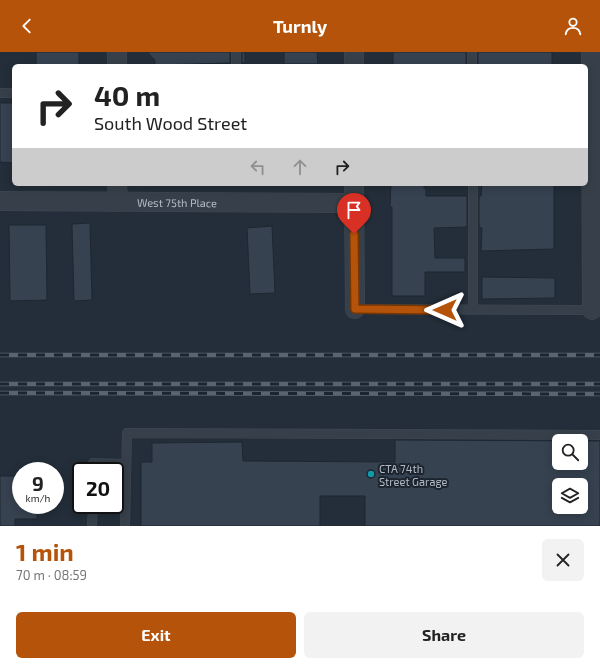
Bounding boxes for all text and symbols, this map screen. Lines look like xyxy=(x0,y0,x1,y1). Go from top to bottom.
icon: back xyxy=(16,15,38,37)
text: Turnly xyxy=(273,15,327,37)
icon: person xyxy=(562,15,584,37)
text: 40 m xyxy=(94,78,160,112)
icon: right xyxy=(28,80,80,132)
text: South Wood Street xyxy=(94,112,247,134)
icon: left xyxy=(247,156,269,178)
icon: ahead xyxy=(289,156,311,178)
icon: right xyxy=(331,156,353,178)
pin xyxy=(337,193,371,234)
street label: West 75th Place xyxy=(137,195,217,209)
icon: arrive xyxy=(343,199,365,221)
position arrow xyxy=(424,289,466,331)
map controls xyxy=(552,434,588,514)
button: search xyxy=(552,434,588,470)
speed limit sign: 20 xyxy=(72,462,124,514)
place label: CTA 74th Street Garage xyxy=(379,462,448,488)
marker: CTA 74th Street Garage xyxy=(366,469,376,479)
text: 9 xyxy=(32,471,44,495)
button: layers xyxy=(552,478,588,514)
text: km/h xyxy=(26,492,50,504)
text: 1 min xyxy=(16,537,74,566)
button: close xyxy=(542,539,584,581)
text: 70 m · 08:59 xyxy=(16,567,87,583)
button: Exit xyxy=(16,612,296,658)
button: Share xyxy=(304,612,584,658)

